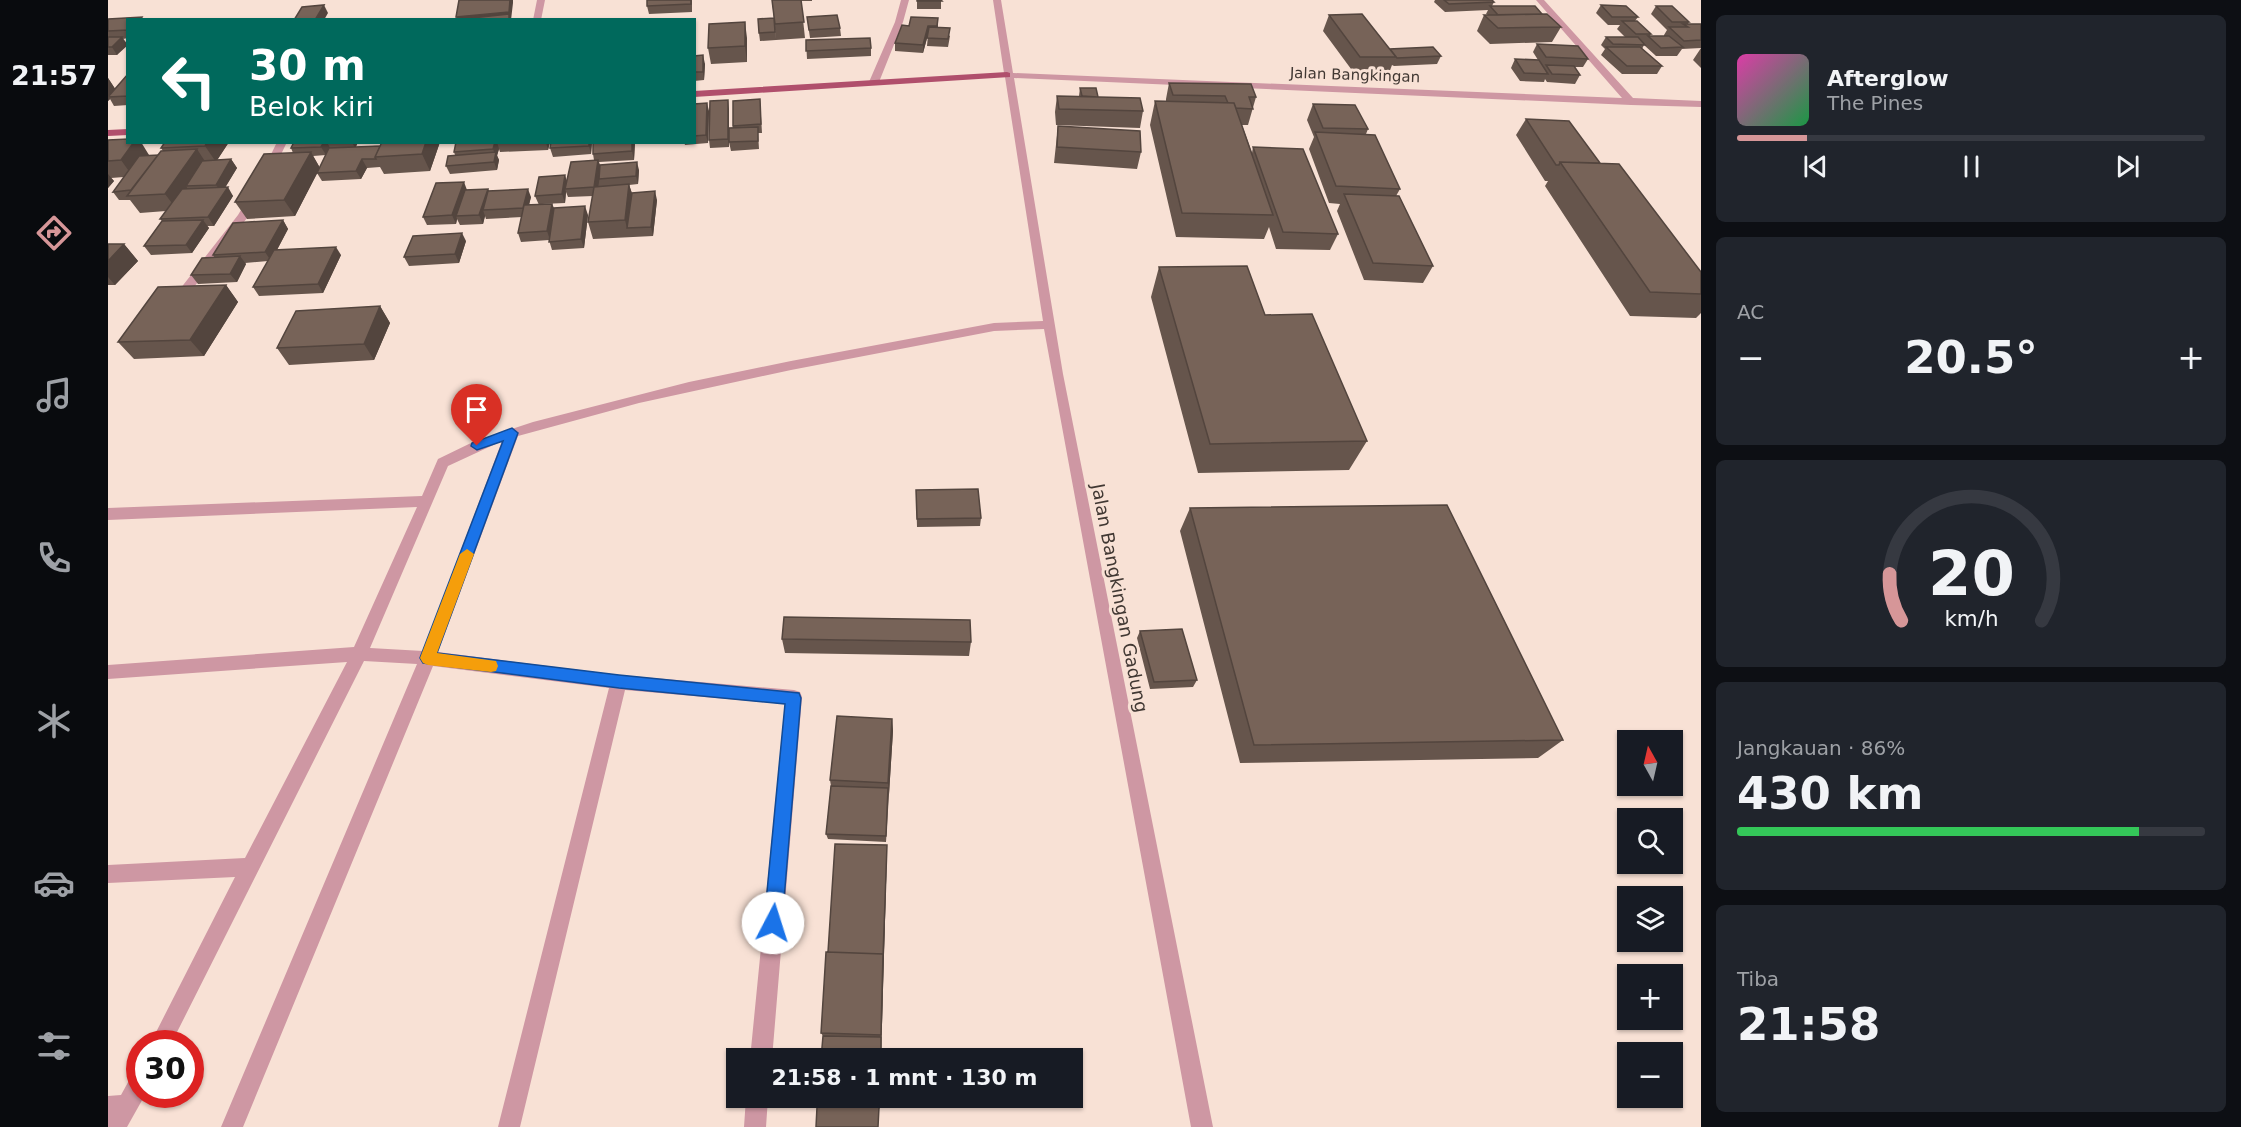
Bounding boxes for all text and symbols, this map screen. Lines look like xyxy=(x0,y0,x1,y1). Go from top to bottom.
text: 30 m xyxy=(249,41,366,90)
icon: left xyxy=(150,42,228,120)
text: 21:57 xyxy=(11,60,97,91)
street label: Jalan Bangkingan xyxy=(1289,64,1420,86)
text: Afterglow xyxy=(1827,66,1949,91)
text: Belok kiri xyxy=(249,91,374,122)
text: The Pines xyxy=(1827,91,1923,115)
icon: previous xyxy=(1799,150,1832,183)
icon: pause xyxy=(1955,150,1988,183)
icon: next xyxy=(2111,150,2144,183)
icon: directions xyxy=(33,212,75,254)
text: AC xyxy=(1737,300,1764,324)
text: 20.5° xyxy=(1904,331,2038,384)
text: − xyxy=(1737,338,1765,377)
text: + xyxy=(2177,338,2205,377)
icon: music xyxy=(33,374,75,416)
pin xyxy=(451,384,502,446)
icon: arrive xyxy=(460,393,493,426)
street label: Jalan Bangkingan Gadung xyxy=(1087,481,1153,714)
icon: phone xyxy=(33,537,75,579)
text: 20 xyxy=(1928,537,2014,610)
text: km/h xyxy=(1944,606,1998,631)
icon: climate xyxy=(33,700,75,742)
north arrow xyxy=(1617,730,1683,796)
map controls xyxy=(1617,730,1683,1108)
text: Jangkauan · 86% xyxy=(1737,736,1905,760)
text: 430 km xyxy=(1737,767,1923,820)
button: search xyxy=(1617,808,1683,874)
icon: car xyxy=(33,862,75,904)
button: layers xyxy=(1617,886,1683,952)
position arrow xyxy=(741,891,805,955)
button: + xyxy=(1617,964,1683,1030)
text: Tiba xyxy=(1737,967,1779,991)
text: 21:58 xyxy=(1737,998,1880,1051)
icon: filters xyxy=(33,1025,75,1067)
speed limit sign: 30 xyxy=(126,1030,204,1108)
button: − xyxy=(1617,1042,1683,1108)
text: 21:58 · 1 mnt · 130 m xyxy=(772,1065,1037,1090)

